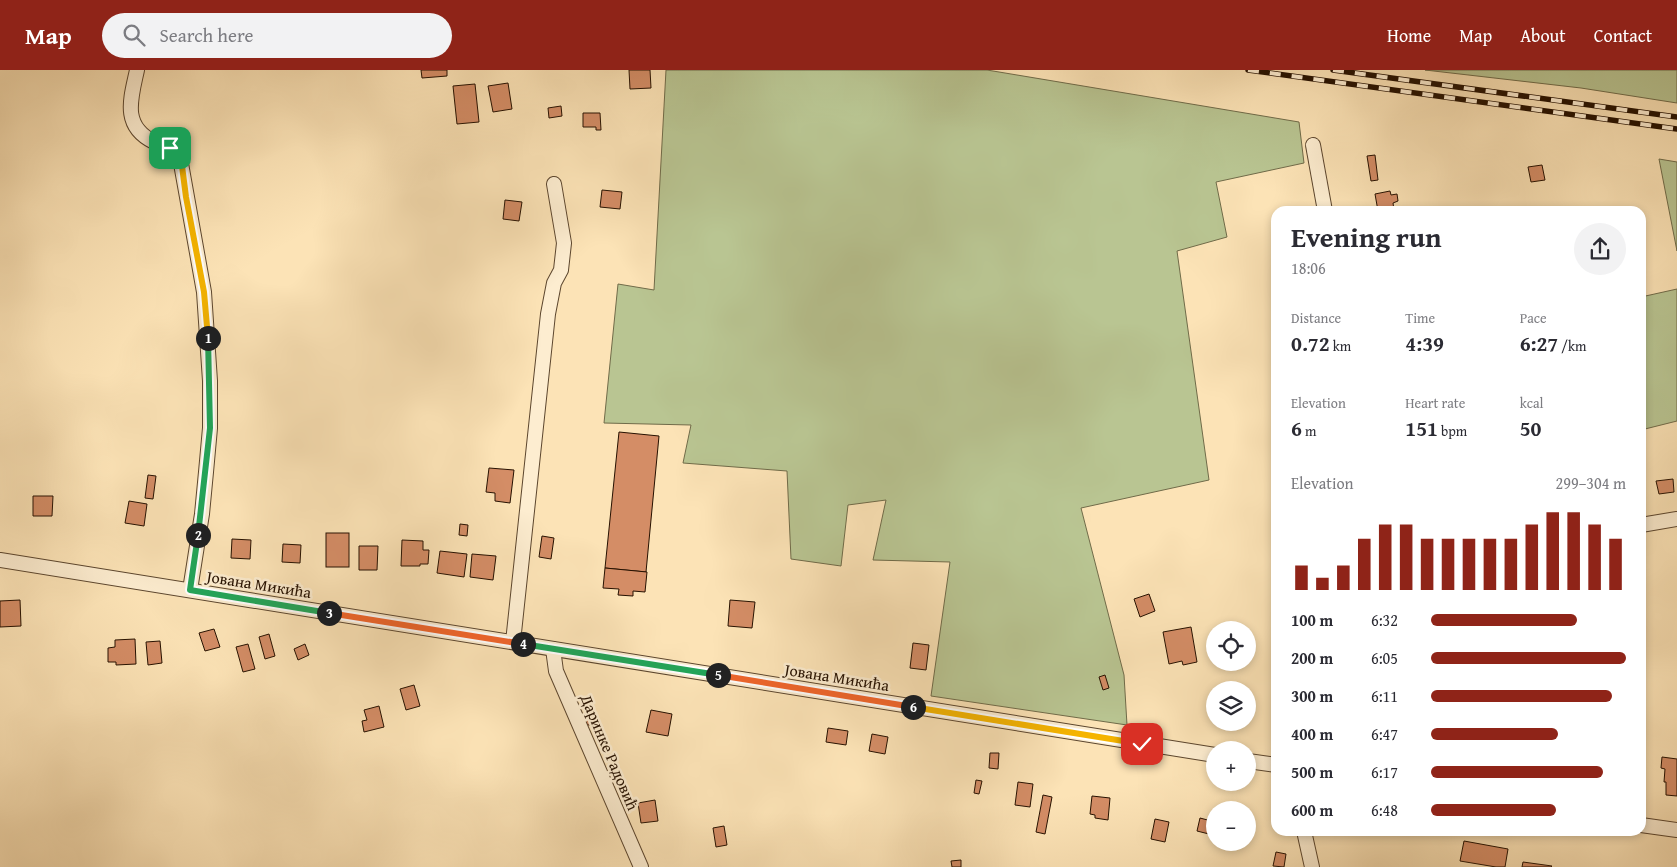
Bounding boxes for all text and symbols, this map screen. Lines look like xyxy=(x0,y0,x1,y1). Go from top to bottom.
search box xyxy=(102,13,452,58)
text: Map xyxy=(25,18,72,53)
icon: search xyxy=(120,21,148,49)
text: Search here xyxy=(160,21,253,49)
text: Home xyxy=(1387,22,1431,49)
text: Map xyxy=(1459,22,1492,49)
text: About xyxy=(1520,22,1566,49)
text: Contact xyxy=(1594,22,1652,49)
pin xyxy=(149,127,191,169)
icon: arrive xyxy=(156,134,184,162)
text: Evening run xyxy=(1291,216,1442,257)
button: share xyxy=(1574,223,1626,275)
text: 18:06 xyxy=(1291,256,1326,280)
text: Distance xyxy=(1291,308,1341,328)
text: Time xyxy=(1405,308,1435,328)
text: Pace xyxy=(1520,308,1547,328)
pin: 1 xyxy=(196,326,220,350)
text: 1 xyxy=(205,328,212,348)
text: 0.72 xyxy=(1291,328,1330,359)
text: 4:39 xyxy=(1405,328,1444,359)
text: 6:27 xyxy=(1520,328,1558,359)
text: km xyxy=(1330,336,1351,356)
text: /km xyxy=(1558,336,1586,356)
text: Elevation xyxy=(1291,393,1346,413)
text: Heart rate xyxy=(1405,393,1465,413)
text: kcal xyxy=(1520,393,1544,413)
text: 6 xyxy=(1291,413,1302,444)
text: 151 xyxy=(1405,413,1438,444)
text: 50 xyxy=(1520,413,1541,444)
text: m xyxy=(1302,421,1316,441)
text: bpm xyxy=(1438,421,1467,441)
text: Elevation xyxy=(1291,471,1354,495)
text: 299–304 m xyxy=(1556,471,1626,495)
pin: 2 xyxy=(186,522,210,548)
text: 2 xyxy=(195,525,202,545)
street label: Јована Микића xyxy=(203,564,313,604)
pin: 3 xyxy=(316,600,342,626)
text: 3 xyxy=(326,603,333,623)
text: 100 m xyxy=(1291,608,1333,632)
text: 6:32 xyxy=(1371,608,1398,632)
map controls xyxy=(1206,621,1256,851)
button: locate xyxy=(1206,621,1256,671)
pin: 4 xyxy=(510,632,536,656)
text: 4 xyxy=(520,634,527,654)
text: 200 m xyxy=(1291,646,1333,670)
text: 6:05 xyxy=(1371,646,1398,670)
street label: Јована Микића xyxy=(781,657,891,697)
pin: 5 xyxy=(706,662,730,688)
text: 5 xyxy=(715,665,722,685)
button: layers xyxy=(1206,681,1256,731)
text: 300 m xyxy=(1291,684,1333,708)
text: 6:11 xyxy=(1371,684,1398,708)
street label: Даринке Радовић xyxy=(574,689,645,814)
pin: 6 xyxy=(900,694,926,720)
text: 6 xyxy=(910,697,917,717)
text: 400 m xyxy=(1291,722,1333,746)
text: 6:47 xyxy=(1371,722,1398,746)
pin xyxy=(1121,723,1163,765)
icon: check xyxy=(1128,730,1156,758)
button: + xyxy=(1206,741,1256,791)
text: 500 m xyxy=(1291,760,1333,784)
text: 6:17 xyxy=(1371,760,1398,784)
text: 600 m xyxy=(1291,798,1333,822)
text: 6:48 xyxy=(1371,798,1398,822)
button: − xyxy=(1206,801,1256,851)

